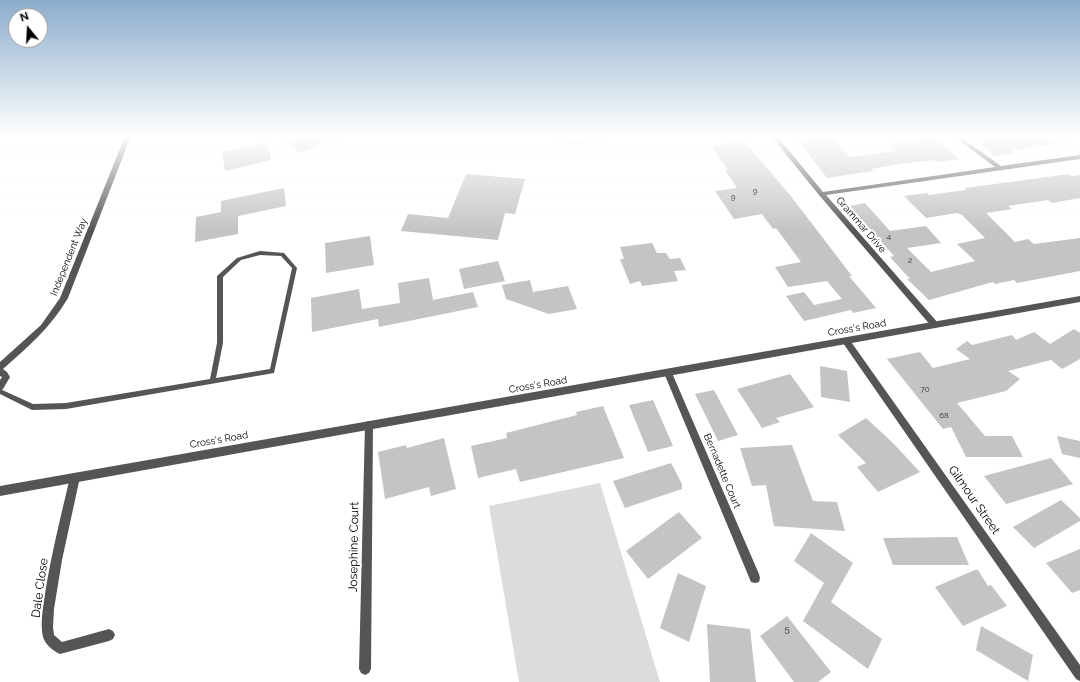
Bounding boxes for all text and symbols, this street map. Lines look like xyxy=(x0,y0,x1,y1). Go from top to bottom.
north arrow xyxy=(8,8,48,48)
text: N xyxy=(18,10,30,25)
house number: 9 xyxy=(753,187,757,197)
house number: 9 xyxy=(731,193,735,203)
street label: Grammar Drive xyxy=(834,195,888,255)
street label: Independent Way xyxy=(48,216,90,298)
house number: 4 xyxy=(887,232,891,242)
house number: 2 xyxy=(908,256,912,266)
street label: Cross's Road xyxy=(827,317,887,339)
street label: Cross's Road xyxy=(508,374,568,396)
house number: 70 xyxy=(920,385,930,395)
house number: 68 xyxy=(939,411,949,421)
street label: Cross's Road xyxy=(189,429,249,451)
street label: Bernadette Court xyxy=(701,432,743,510)
street label: Gilmour Street xyxy=(945,463,1003,537)
street label: Josephine Court xyxy=(346,502,362,592)
street label: Dale Close xyxy=(29,557,51,619)
house number: 5 xyxy=(784,623,790,635)

